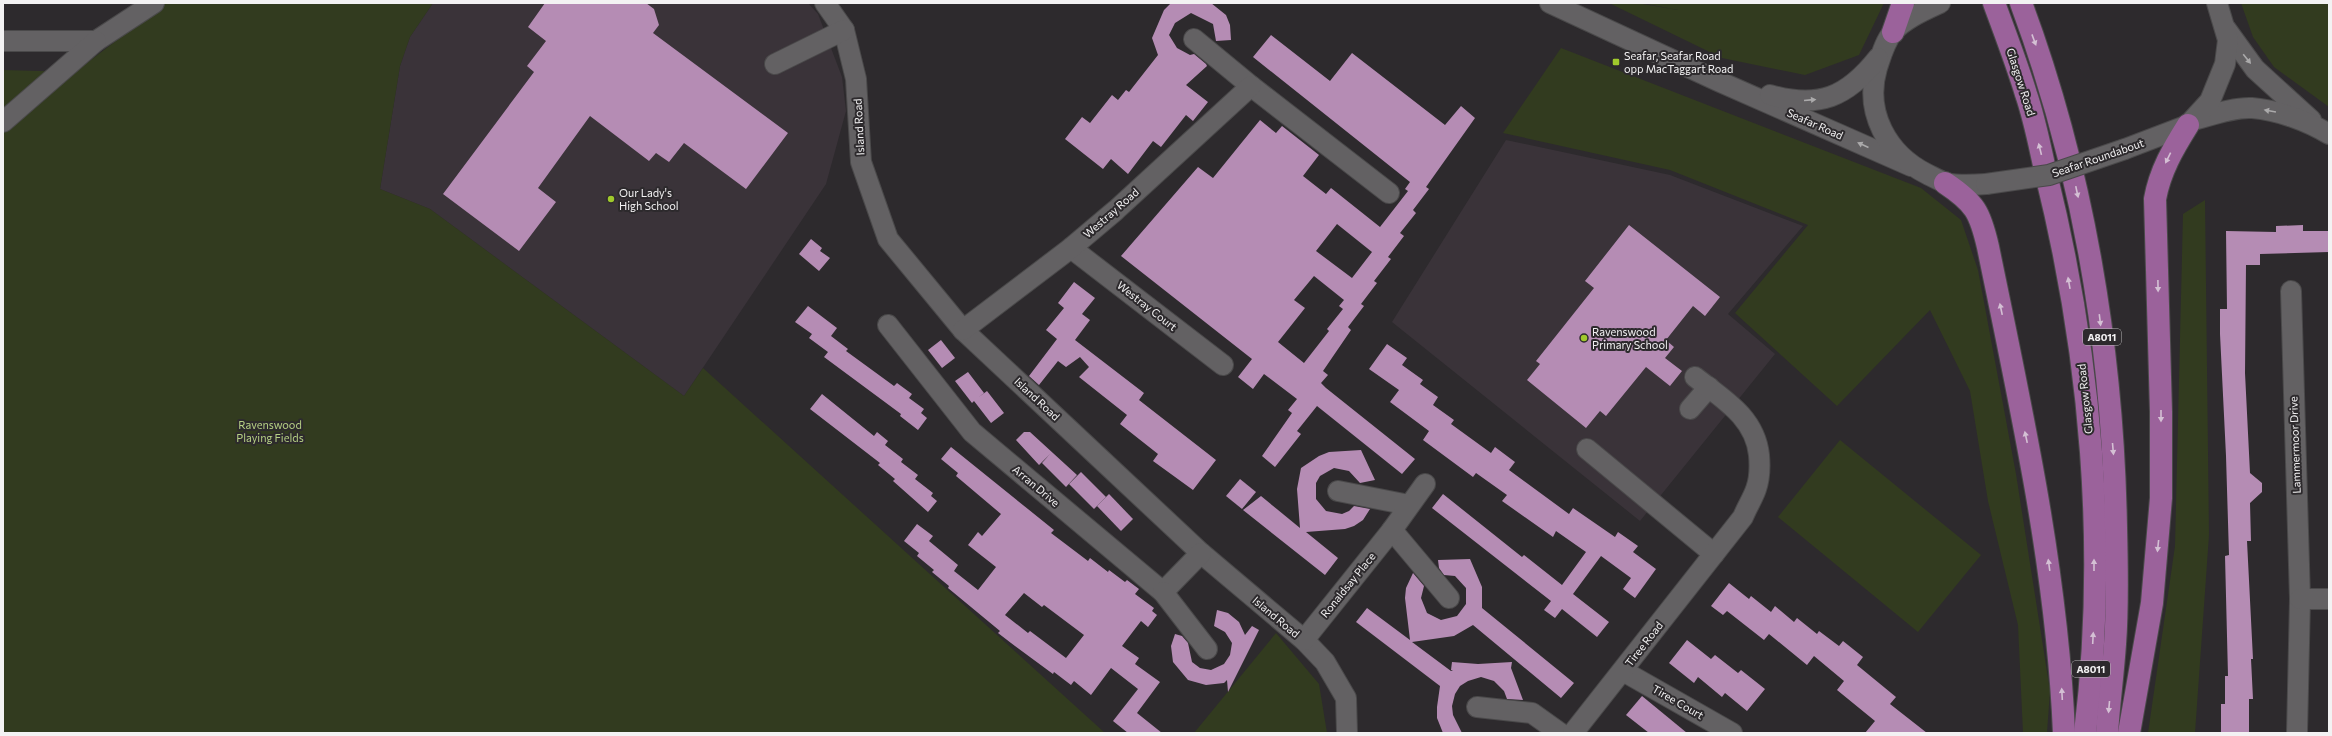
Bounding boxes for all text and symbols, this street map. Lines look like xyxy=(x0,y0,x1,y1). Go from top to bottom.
one-way arrow xyxy=(2032,34,2038,46)
street label: Glasgow Road xyxy=(2004,46,2039,117)
place label: Seafar, Seafar Road opp MacTaggart Road xyxy=(1624,49,1733,75)
one-way arrow xyxy=(2242,54,2251,65)
marker: Seafar, Seafar Road opp MacTaggart Road xyxy=(1611,57,1621,67)
one-way arrow xyxy=(1804,97,1816,103)
street label: Island Road xyxy=(851,98,866,156)
street label: Seafar Road xyxy=(1785,105,1845,142)
one-way arrow xyxy=(2264,108,2276,114)
street label: Seafar Roundabout xyxy=(2050,136,2146,179)
one-way arrow xyxy=(1857,142,1868,148)
one-way arrow xyxy=(2037,143,2043,155)
one-way arrow xyxy=(2165,153,2171,164)
street label: Westray Road xyxy=(1080,185,1141,240)
one-way arrow xyxy=(2074,185,2080,198)
place label: Our Lady's High School xyxy=(619,186,679,212)
marker: Our Lady's High School xyxy=(606,194,616,204)
one-way arrow xyxy=(2066,277,2072,289)
street label: Westray Court xyxy=(1115,278,1180,333)
one-way arrow xyxy=(2155,280,2161,293)
one-way arrow xyxy=(1998,303,2004,315)
one-way arrow xyxy=(2097,313,2103,326)
place label: Ravenswood Primary School xyxy=(1592,325,1668,351)
road number: A8011 xyxy=(2083,329,2121,345)
marker: Ravenswood Primary School xyxy=(1579,333,1589,343)
street label: Glasgow Road xyxy=(2074,363,2095,435)
street label: Island Road xyxy=(1012,374,1063,423)
street label: Lammermoor Drive xyxy=(2286,396,2303,494)
one-way arrow xyxy=(2158,410,2164,423)
park label: Ravenswood Playing Fields xyxy=(236,418,304,444)
one-way arrow xyxy=(2022,431,2028,443)
one-way arrow xyxy=(2110,443,2117,455)
street label: Arran Drive xyxy=(1010,462,1062,509)
one-way arrow xyxy=(2154,540,2161,552)
street label: Ronaldsay Place xyxy=(1317,549,1378,620)
one-way arrow xyxy=(2091,558,2097,571)
one-way arrow xyxy=(2046,559,2052,571)
street label: Island Road xyxy=(1250,593,1302,640)
street label: Tiree Road xyxy=(1622,619,1665,669)
one-way arrow xyxy=(2089,632,2096,644)
road number: A8011 xyxy=(2072,661,2110,677)
street label: Tiree Court xyxy=(1650,682,1707,722)
one-way arrow xyxy=(2059,688,2066,700)
one-way arrow xyxy=(2105,701,2112,713)

